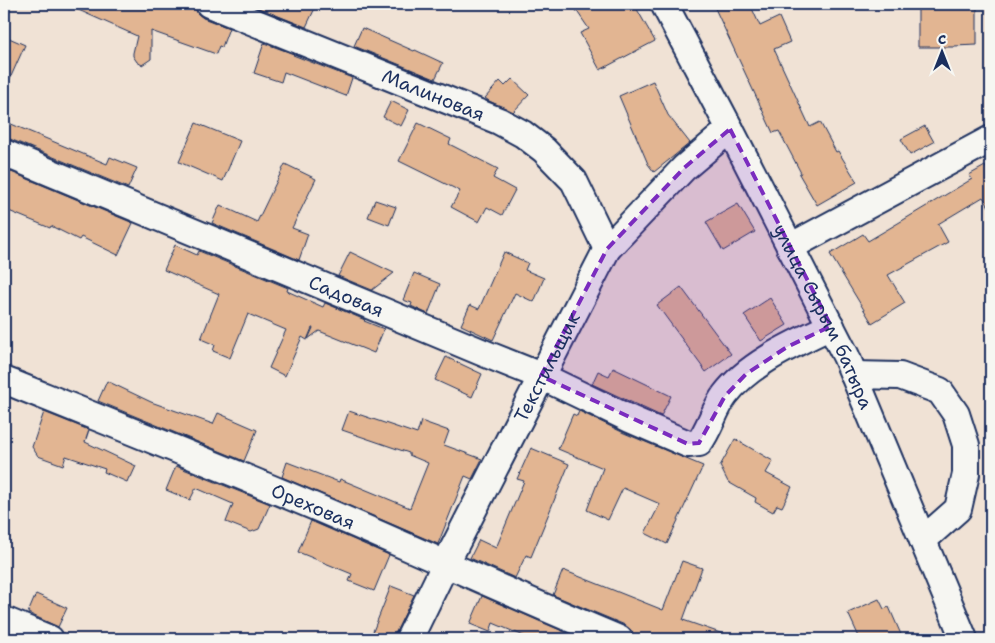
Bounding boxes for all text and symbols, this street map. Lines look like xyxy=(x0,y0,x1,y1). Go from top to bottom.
north arrow xyxy=(918,28,968,78)
text: С xyxy=(938,30,946,48)
street label: Малиновая xyxy=(378,63,488,126)
street label: улица Сырым батыра xyxy=(768,219,879,413)
street label: Садовая xyxy=(305,269,388,323)
street label: Текстильщик xyxy=(508,308,585,426)
street label: Ореховая xyxy=(268,477,359,535)

